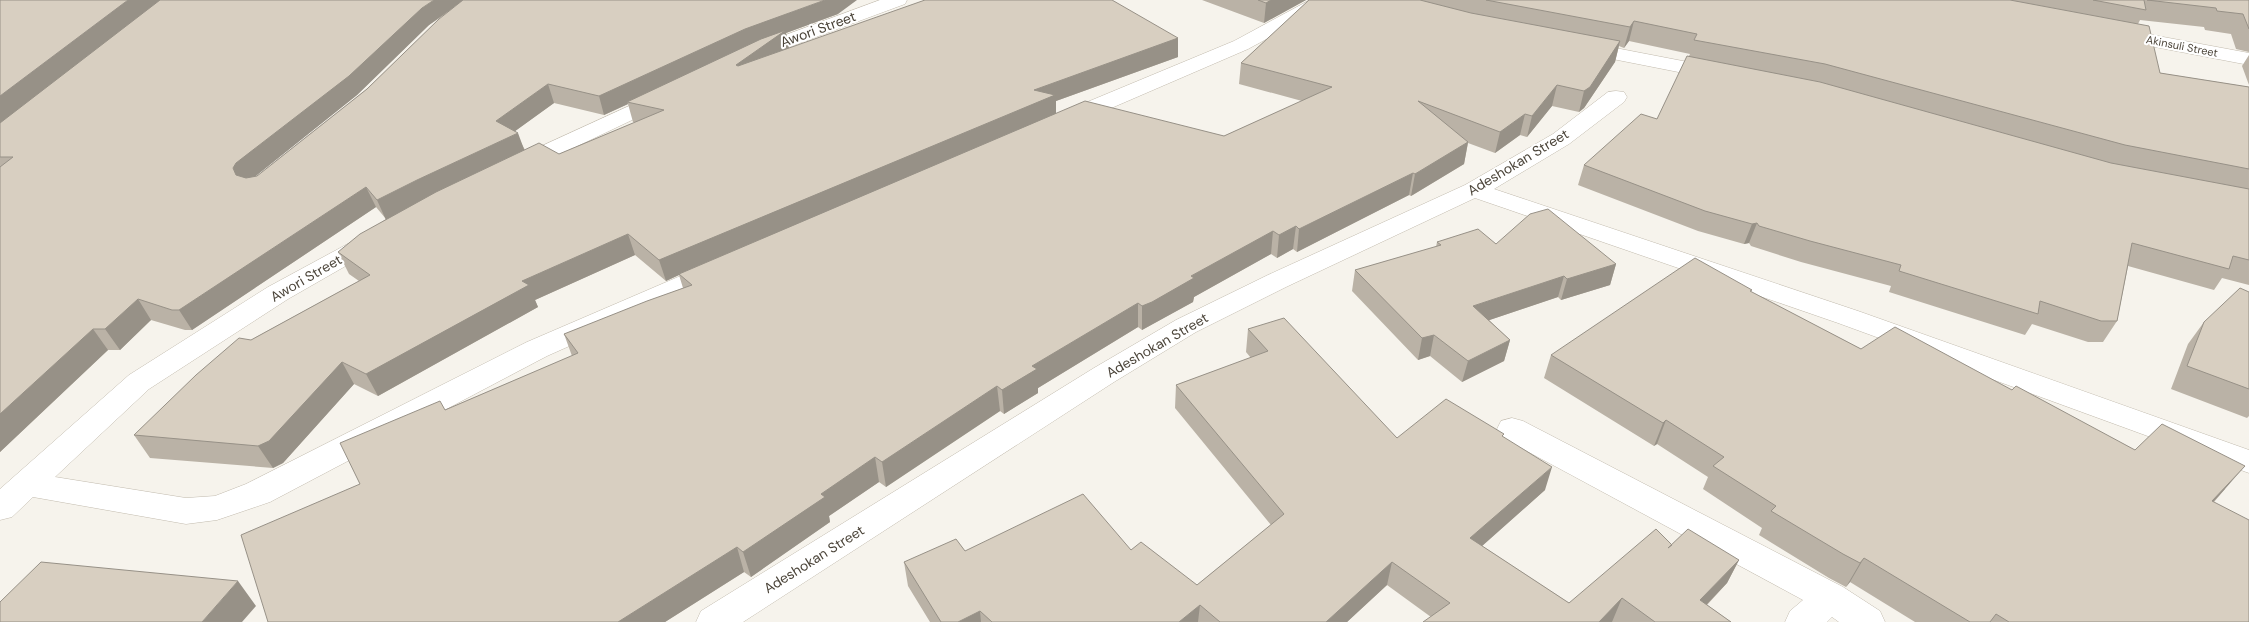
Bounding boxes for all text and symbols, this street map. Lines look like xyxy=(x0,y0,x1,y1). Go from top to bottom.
street label: Awori Street xyxy=(778,7,858,51)
street label: Akinsuli Street xyxy=(2145,32,2219,60)
street label: Adeshokan Street xyxy=(1464,125,1572,199)
street label: Awori Street xyxy=(267,250,345,306)
street label: Adeshokan Street xyxy=(1103,308,1211,382)
street label: Adeshokan Street xyxy=(760,521,868,597)

